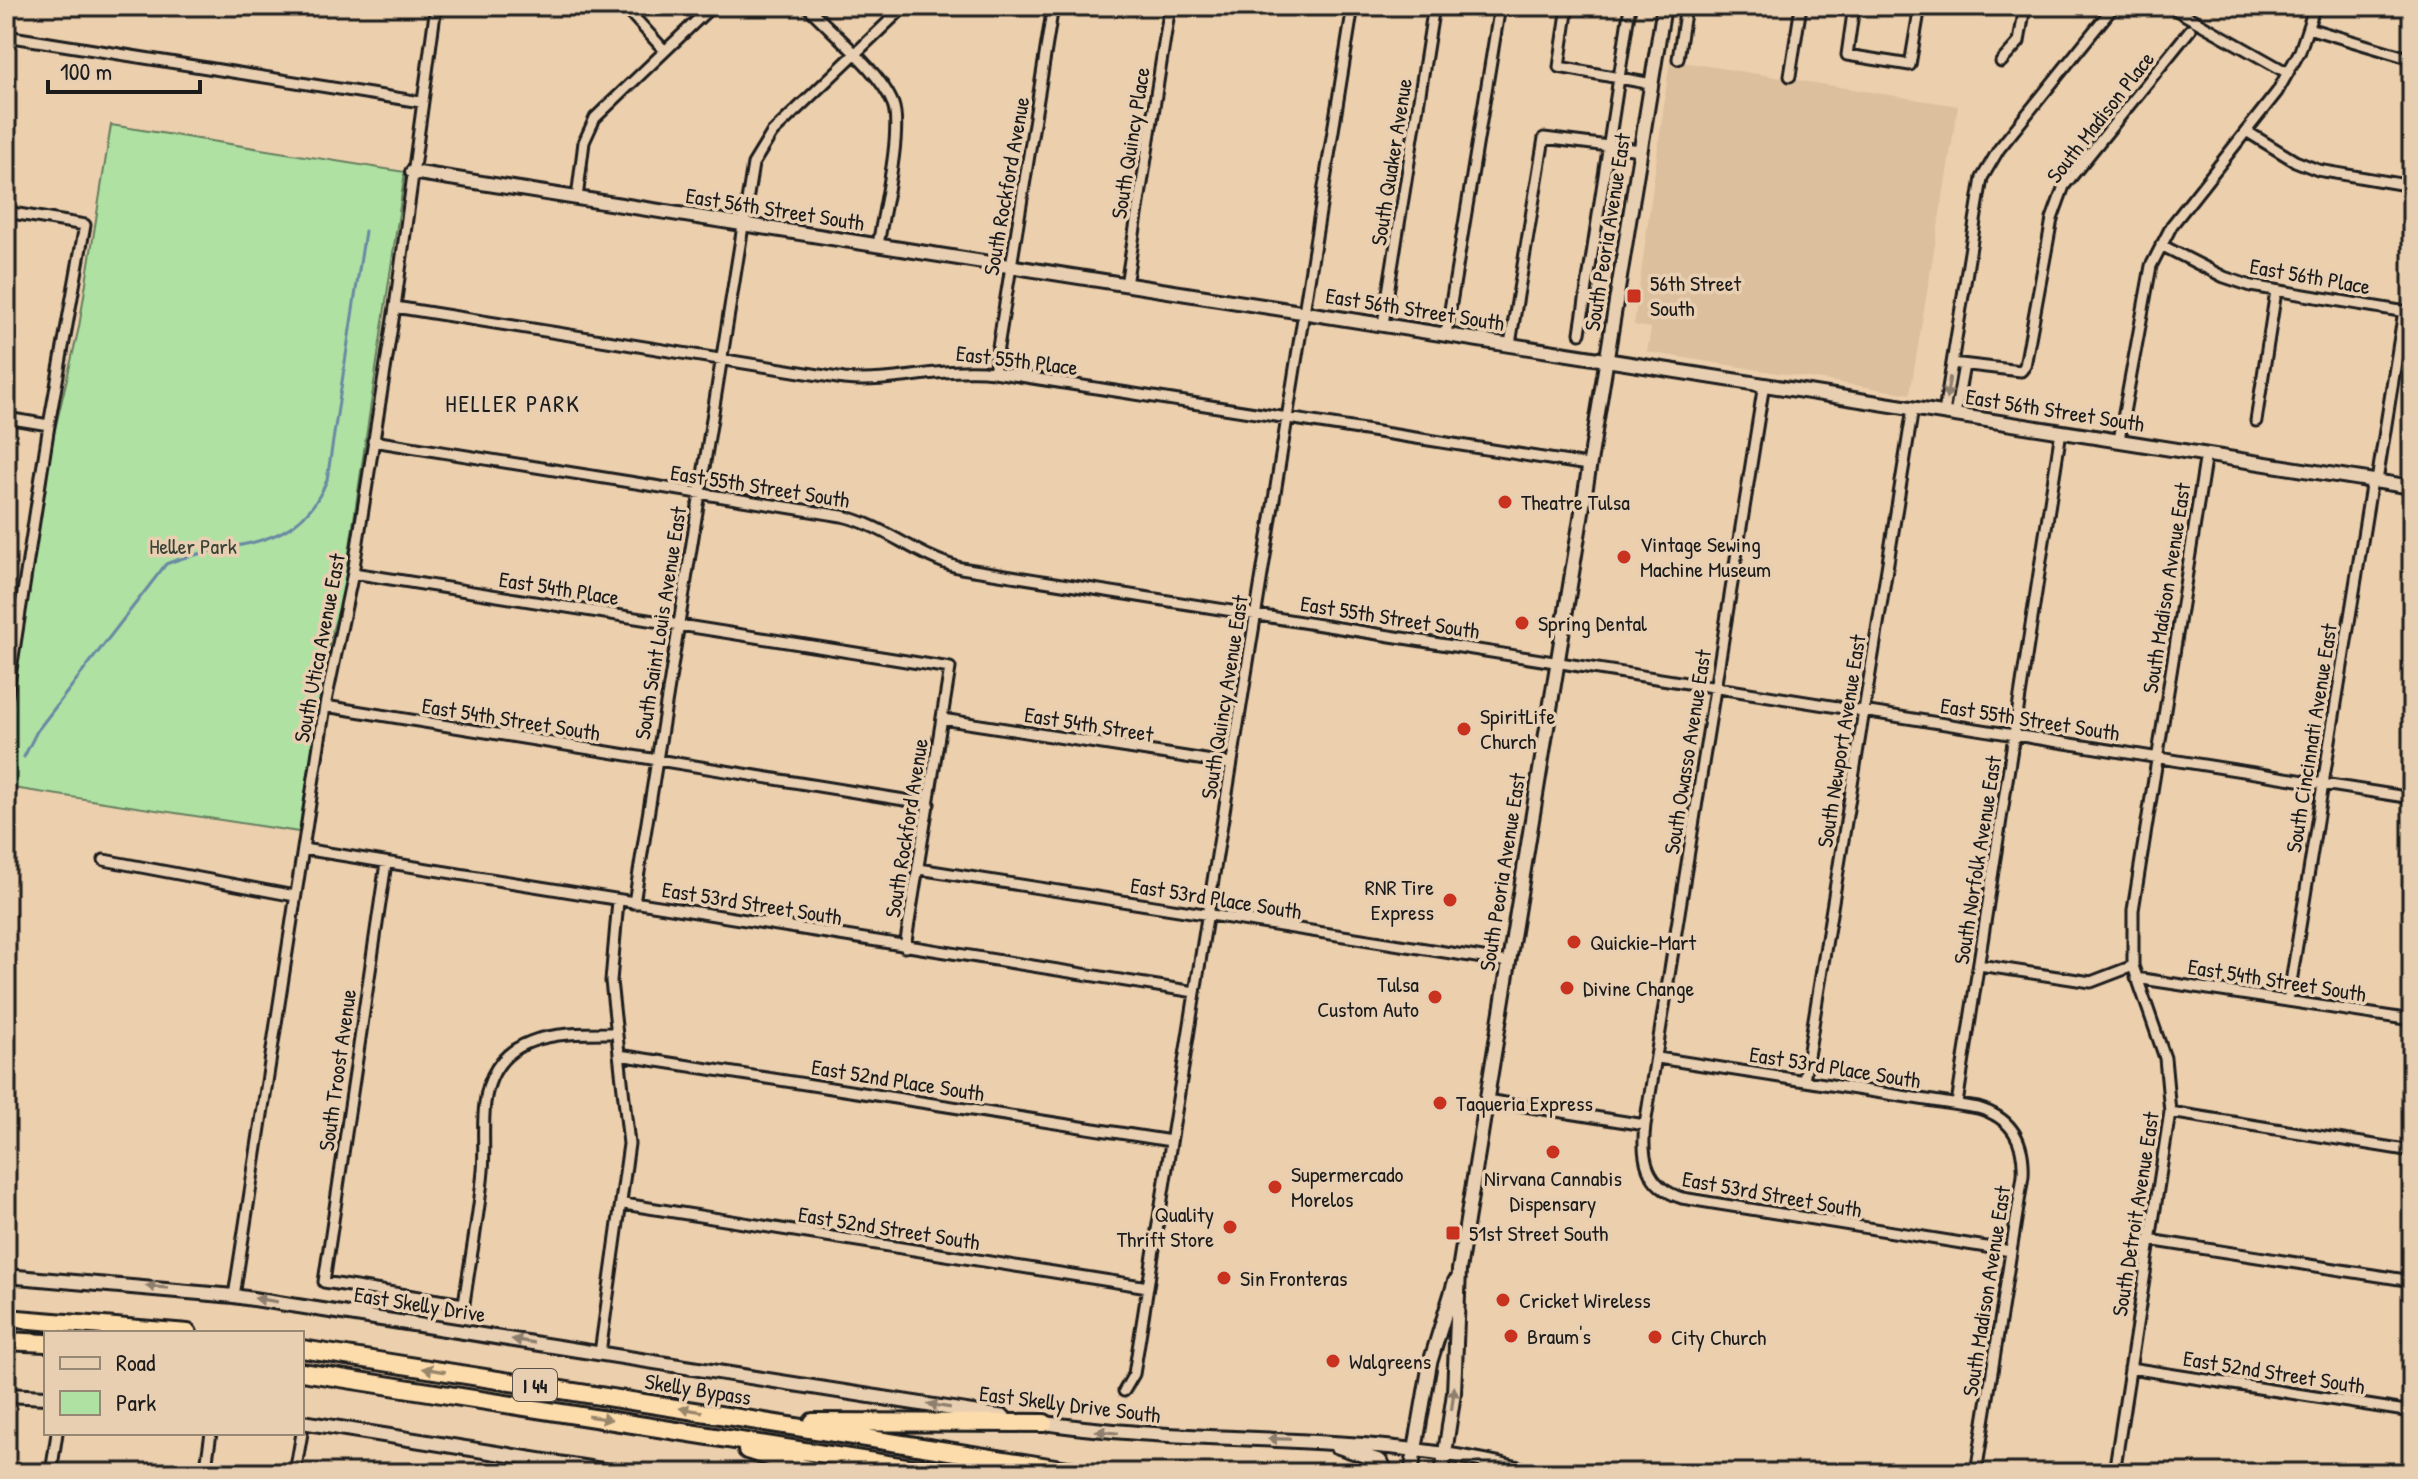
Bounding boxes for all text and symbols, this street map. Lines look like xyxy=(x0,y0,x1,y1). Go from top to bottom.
scale bar xyxy=(48,44,200,94)
street label: South Madison Place xyxy=(2039,45,2161,189)
text: 100 m xyxy=(60,55,112,87)
street label: South Quincy Place xyxy=(1103,65,1157,221)
street label: South Quaker Avenue xyxy=(1363,76,1419,248)
street label: South Rockford Avenue xyxy=(976,94,1037,278)
street label: South Peoria Avenue East xyxy=(1577,130,1638,333)
street label: East 56th Street South xyxy=(684,180,866,238)
street label: East 56th Place xyxy=(2247,251,2373,301)
place label: 56th Street South xyxy=(1650,268,1742,323)
street label: East 56th Street South xyxy=(1324,280,1506,338)
marker: 56th Street South xyxy=(1625,287,1643,305)
street label: East 55th Place xyxy=(954,338,1080,382)
one-way arrow xyxy=(1941,376,1954,401)
street label: East 56th Street South xyxy=(1964,381,2146,439)
district label: HELLER PARK xyxy=(445,387,581,419)
street label: East 55th Street South xyxy=(668,457,852,515)
street label: South Madison Avenue East xyxy=(2135,480,2197,695)
place label: Theatre Tulsa xyxy=(1521,487,1630,517)
marker: Theatre Tulsa xyxy=(1496,493,1514,511)
street label: South Saint Louis Avenue East xyxy=(627,504,693,742)
place label: Vintage Sewing Machine Museum xyxy=(1640,529,1771,584)
park label: Heller Park xyxy=(149,531,237,561)
marker: Vintage Sewing Machine Museum xyxy=(1615,548,1633,566)
street label: South Utica Avenue East xyxy=(286,551,352,745)
street label: East 54th Place xyxy=(497,564,621,612)
street label: East 55th Street South xyxy=(1298,588,1482,646)
street label: South Quincy Avenue East xyxy=(1193,593,1255,801)
place label: Spring Dental xyxy=(1538,608,1647,638)
marker: Spring Dental xyxy=(1513,614,1531,632)
street label: South Cincinnati Avenue East xyxy=(2278,621,2344,855)
street label: South Newport Avenue East xyxy=(1809,632,1873,849)
street label: South Owasso Avenue East xyxy=(1656,647,1718,856)
street label: East 54th Street South xyxy=(420,690,602,748)
street label: East 55th Street South xyxy=(1938,690,2122,748)
street label: East 54th Street xyxy=(1022,699,1156,749)
place label: SpiritLife Church xyxy=(1480,701,1555,756)
marker: SpiritLife Church xyxy=(1455,720,1473,738)
street label: South Rockford Avenue xyxy=(877,736,935,920)
street label: South Norfolk Avenue East xyxy=(1946,753,2008,966)
street label: South Peoria Avenue East xyxy=(1472,770,1533,973)
street label: East 53rd Place South xyxy=(1128,870,1304,926)
place label: RNR Tire Express xyxy=(1365,872,1434,927)
street label: East 53rd Street South xyxy=(660,874,844,932)
marker: RNR Tire Express xyxy=(1441,891,1459,909)
place label: Quickie-Mart xyxy=(1590,927,1697,957)
marker: Quickie-Mart xyxy=(1565,933,1583,951)
street label: East 54th Street South xyxy=(2186,951,2368,1009)
place label: Tulsa Custom Auto xyxy=(1317,969,1419,1024)
place label: Divine Change xyxy=(1583,973,1695,1003)
marker: Divine Change xyxy=(1558,979,1576,997)
street label: South Troost Avenue xyxy=(311,987,363,1153)
marker: Tulsa Custom Auto xyxy=(1426,988,1444,1006)
street label: East 53rd Place South xyxy=(1747,1039,1923,1095)
street label: East 52nd Place South xyxy=(809,1052,987,1108)
place label: Taqueria Express xyxy=(1456,1088,1593,1118)
marker: Taqueria Express xyxy=(1431,1094,1449,1112)
street label: South Detroit Avenue East xyxy=(2104,1109,2166,1318)
marker: Nirvana Cannabis Dispensary xyxy=(1544,1143,1562,1161)
place label: Supermercado Morelos xyxy=(1291,1159,1403,1214)
place label: Nirvana Cannabis Dispensary xyxy=(1484,1163,1622,1218)
street label: East 53rd Street South xyxy=(1680,1163,1864,1225)
marker: Supermercado Morelos xyxy=(1266,1178,1284,1196)
street label: South Madison Avenue East xyxy=(1955,1183,2017,1398)
street label: East 52nd Street South xyxy=(796,1199,982,1257)
place label: Quality Thrift Store xyxy=(1117,1199,1214,1254)
marker: Quality Thrift Store xyxy=(1221,1218,1239,1236)
place label: 51st Street South xyxy=(1469,1218,1608,1248)
marker: 51st Street South xyxy=(1444,1224,1462,1242)
place label: Sin Fronteras xyxy=(1240,1263,1347,1293)
marker: Sin Fronteras xyxy=(1215,1269,1233,1287)
street label: East Skelly Drive xyxy=(352,1279,488,1329)
one-way arrow xyxy=(144,1280,169,1293)
place label: Cricket Wireless xyxy=(1519,1285,1651,1315)
marker: Cricket Wireless xyxy=(1494,1291,1512,1309)
one-way arrow xyxy=(254,1294,279,1306)
place label: Braum's xyxy=(1527,1321,1591,1351)
place label: City Church xyxy=(1671,1322,1766,1352)
marker: Braum's xyxy=(1502,1327,1520,1345)
marker: City Church xyxy=(1646,1328,1664,1346)
legend xyxy=(44,1331,304,1435)
one-way arrow xyxy=(511,1334,536,1346)
street label: East 52nd Street South xyxy=(2181,1343,2367,1401)
text: Road xyxy=(116,1346,155,1378)
place label: Walgreens xyxy=(1349,1346,1431,1376)
marker: Walgreens xyxy=(1324,1352,1342,1370)
one-way arrow xyxy=(421,1363,446,1375)
street label: Skelly Bypass xyxy=(643,1366,753,1412)
road number: I 44 xyxy=(513,1369,557,1401)
street label: East Skelly Drive South xyxy=(978,1378,1162,1430)
one-way arrow xyxy=(1447,1385,1460,1410)
text: Park xyxy=(116,1386,156,1418)
one-way arrow xyxy=(926,1400,951,1412)
one-way arrow xyxy=(678,1403,703,1416)
one-way arrow xyxy=(588,1413,613,1425)
one-way arrow xyxy=(1094,1425,1119,1438)
one-way arrow xyxy=(1266,1433,1291,1446)

